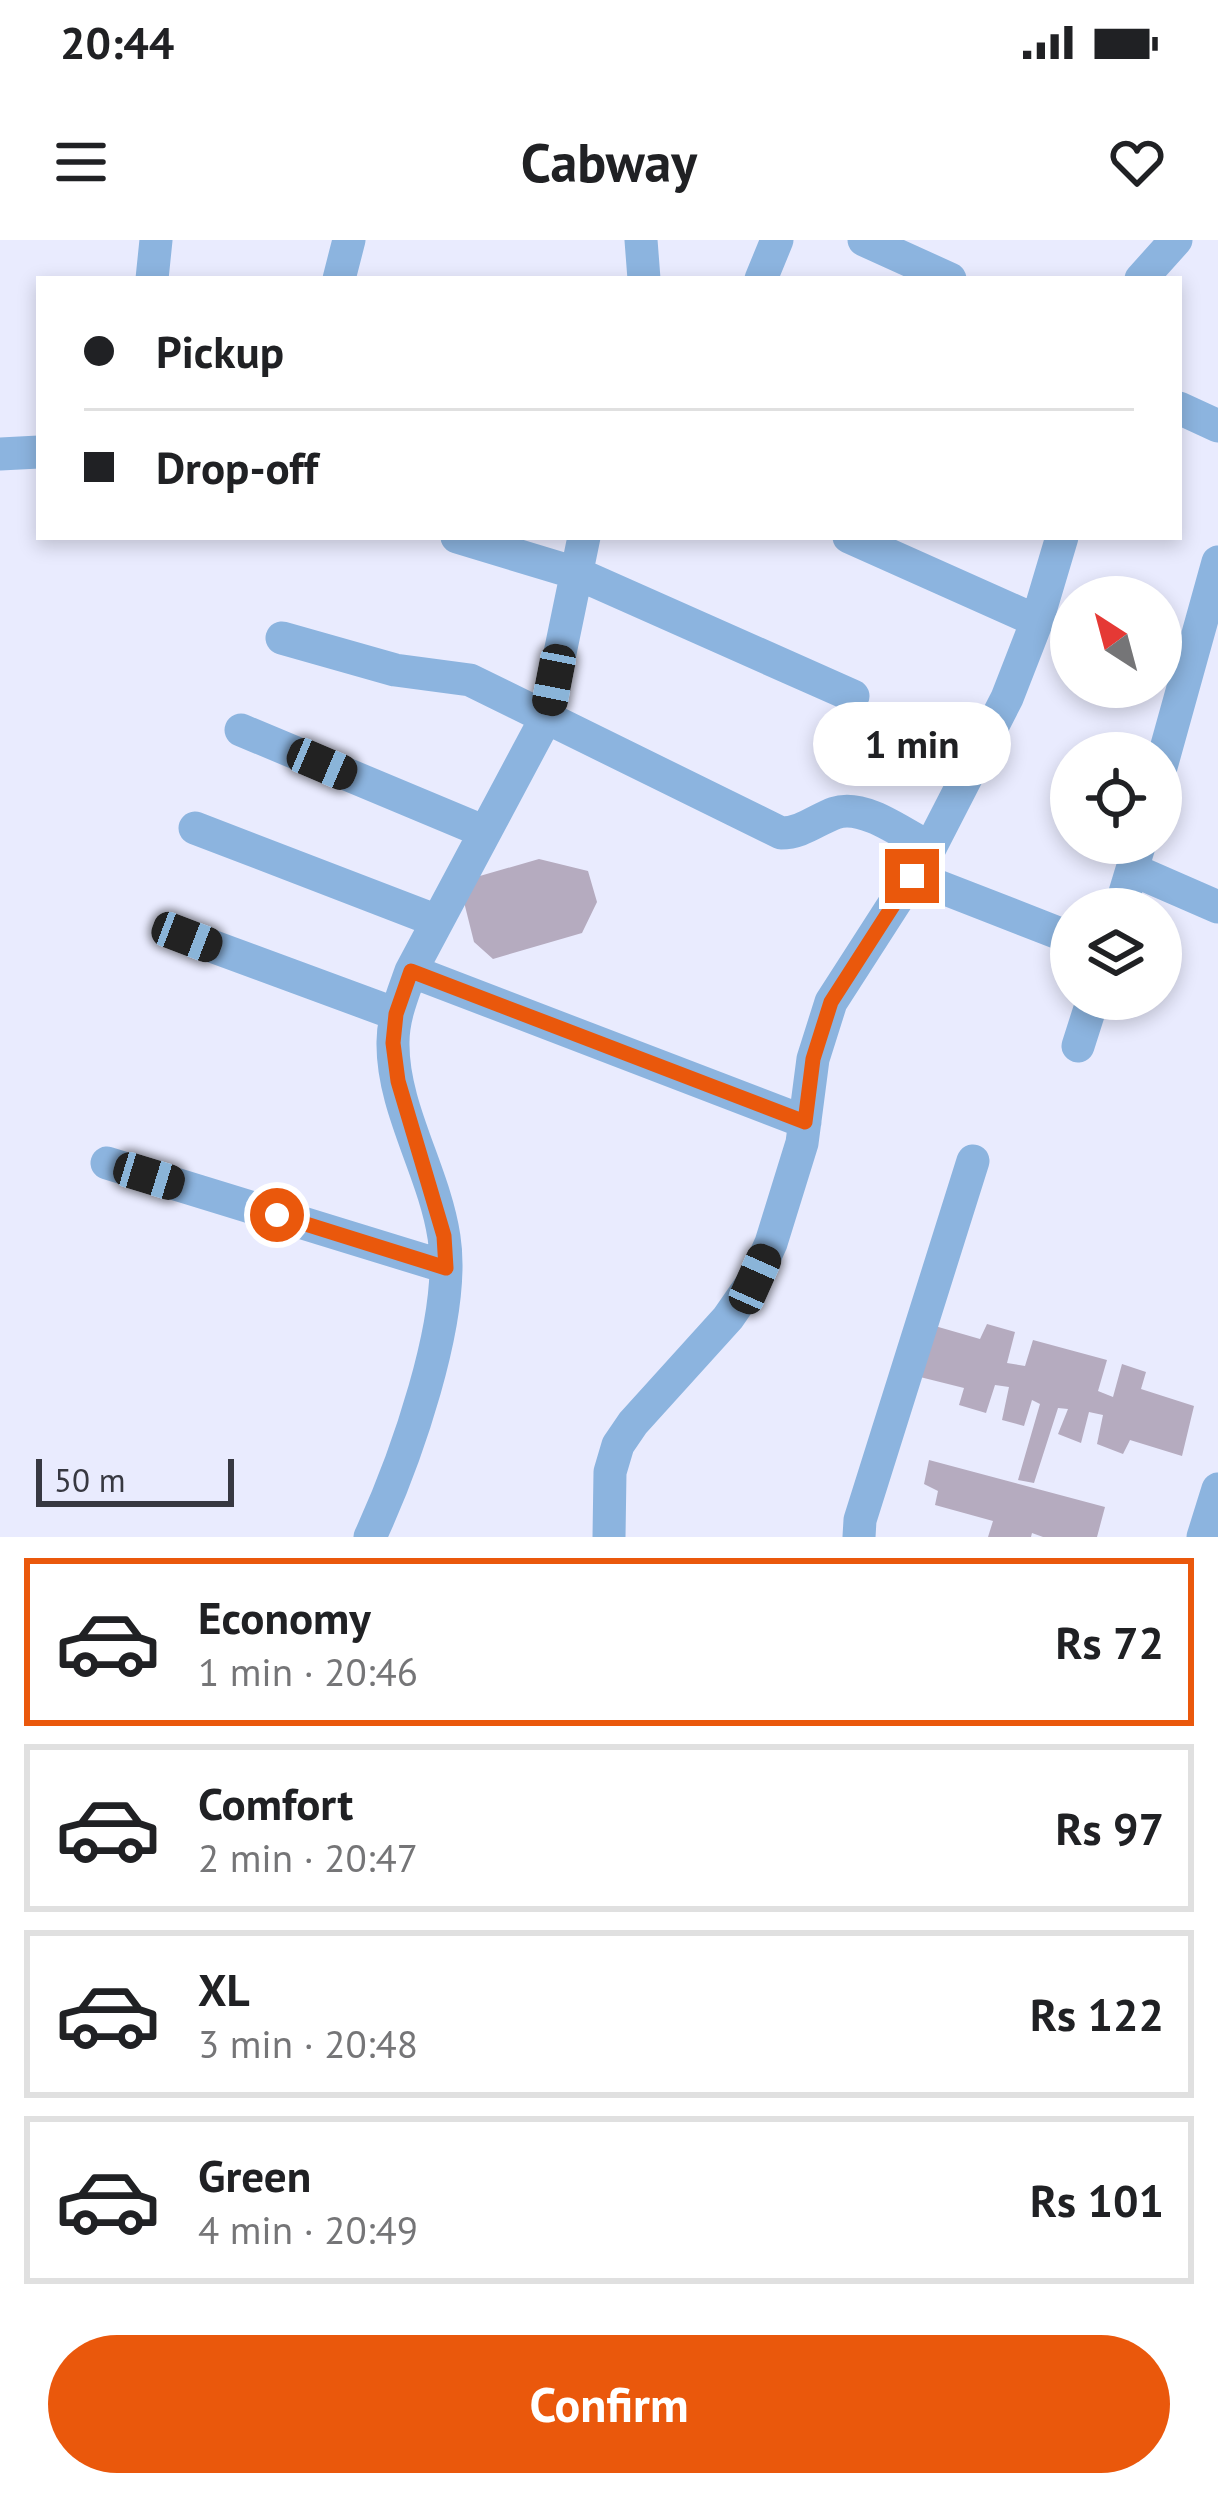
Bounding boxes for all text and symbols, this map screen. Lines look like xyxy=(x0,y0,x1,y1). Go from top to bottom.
text: 20:44 xyxy=(60,13,174,71)
text: Cabway xyxy=(521,127,697,197)
icon: menu xyxy=(48,129,114,195)
icon: heart xyxy=(1104,129,1170,195)
text: Pickup xyxy=(156,322,284,380)
text: Drop-off xyxy=(156,438,318,496)
north arrow xyxy=(1050,576,1182,708)
map controls xyxy=(1050,576,1182,1020)
car xyxy=(529,641,579,719)
callout: 1 min xyxy=(813,702,1011,786)
text: 1 min xyxy=(864,718,960,769)
button: locate xyxy=(1050,732,1182,864)
car xyxy=(282,733,362,795)
route end xyxy=(885,849,939,903)
button: layers xyxy=(1050,888,1182,1020)
car xyxy=(147,907,227,967)
car xyxy=(109,1148,189,1204)
route start xyxy=(250,1188,304,1242)
car xyxy=(724,1239,786,1319)
scale bar xyxy=(36,1453,234,1506)
text: 50 m xyxy=(54,1458,126,1501)
icon: car xyxy=(54,1588,162,1696)
text: Economy xyxy=(198,1588,371,1646)
text: Rs 72 xyxy=(1056,1613,1164,1671)
text: 1 min · 20:46 xyxy=(198,1646,418,1697)
icon: car xyxy=(54,1774,162,1882)
text: Comfort xyxy=(198,1774,353,1832)
text: Rs 97 xyxy=(1056,1799,1164,1857)
text: 2 min · 20:47 xyxy=(198,1832,418,1883)
icon: car xyxy=(54,1960,162,2068)
text: XL xyxy=(198,1960,250,2018)
text: Rs 122 xyxy=(1030,1985,1164,2043)
text: 3 min · 20:48 xyxy=(198,2018,418,2069)
icon: car xyxy=(54,2146,162,2254)
text: Green xyxy=(198,2146,311,2204)
text: Rs 101 xyxy=(1030,2171,1164,2229)
text: 4 min · 20:49 xyxy=(198,2204,418,2255)
button: Confirm xyxy=(48,2335,1170,2473)

